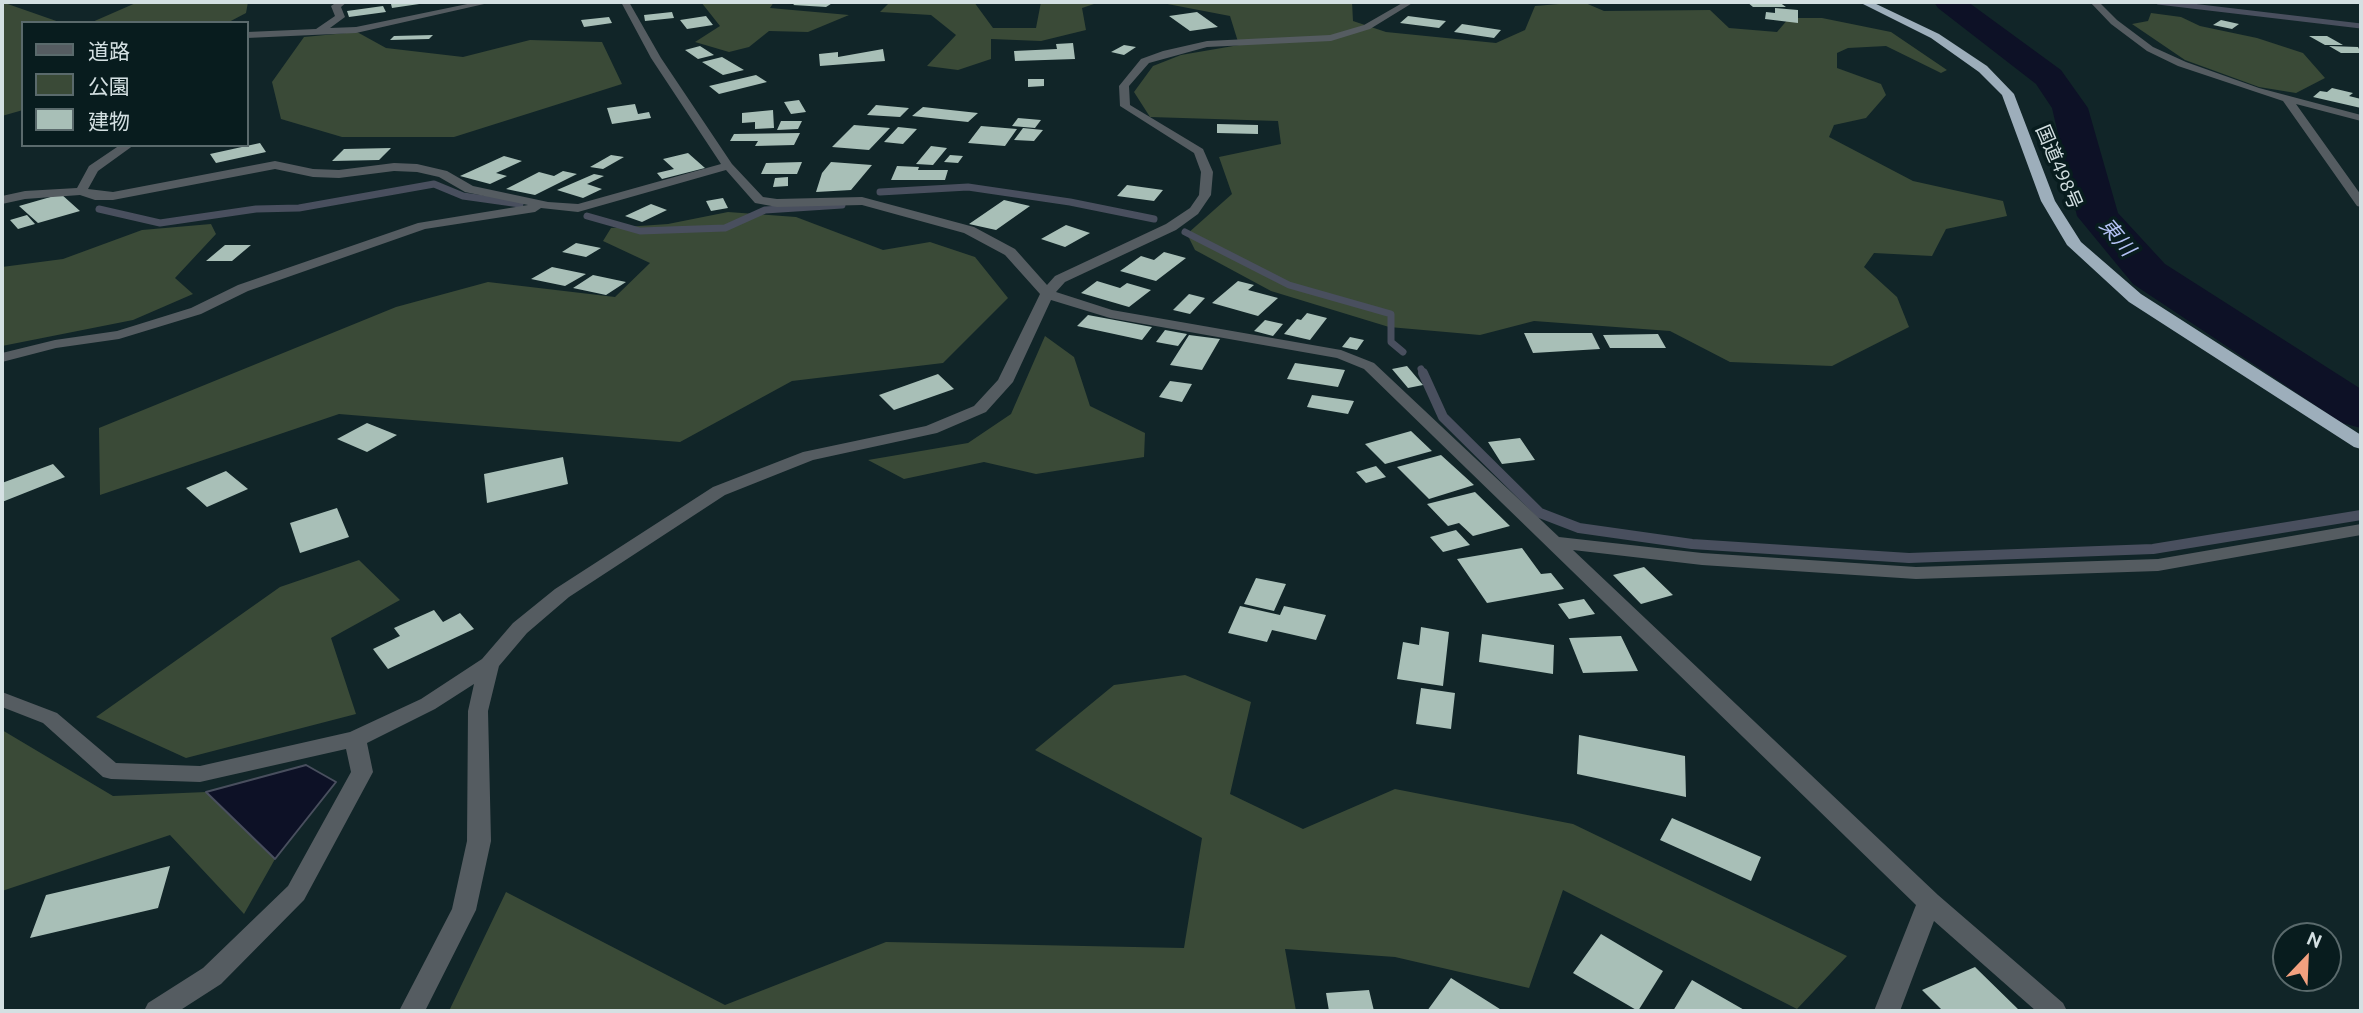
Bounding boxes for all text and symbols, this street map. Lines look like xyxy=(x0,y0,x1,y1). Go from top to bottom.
legend xyxy=(21,21,248,147)
text: 道路 xyxy=(88,39,130,63)
text: 公園 xyxy=(88,74,130,98)
text: 建物 xyxy=(88,109,130,133)
street label: 国道498号 xyxy=(2031,122,2087,212)
water label: 東川 xyxy=(2094,213,2140,261)
north arrow xyxy=(2272,922,2342,992)
text: N xyxy=(2304,927,2325,952)

